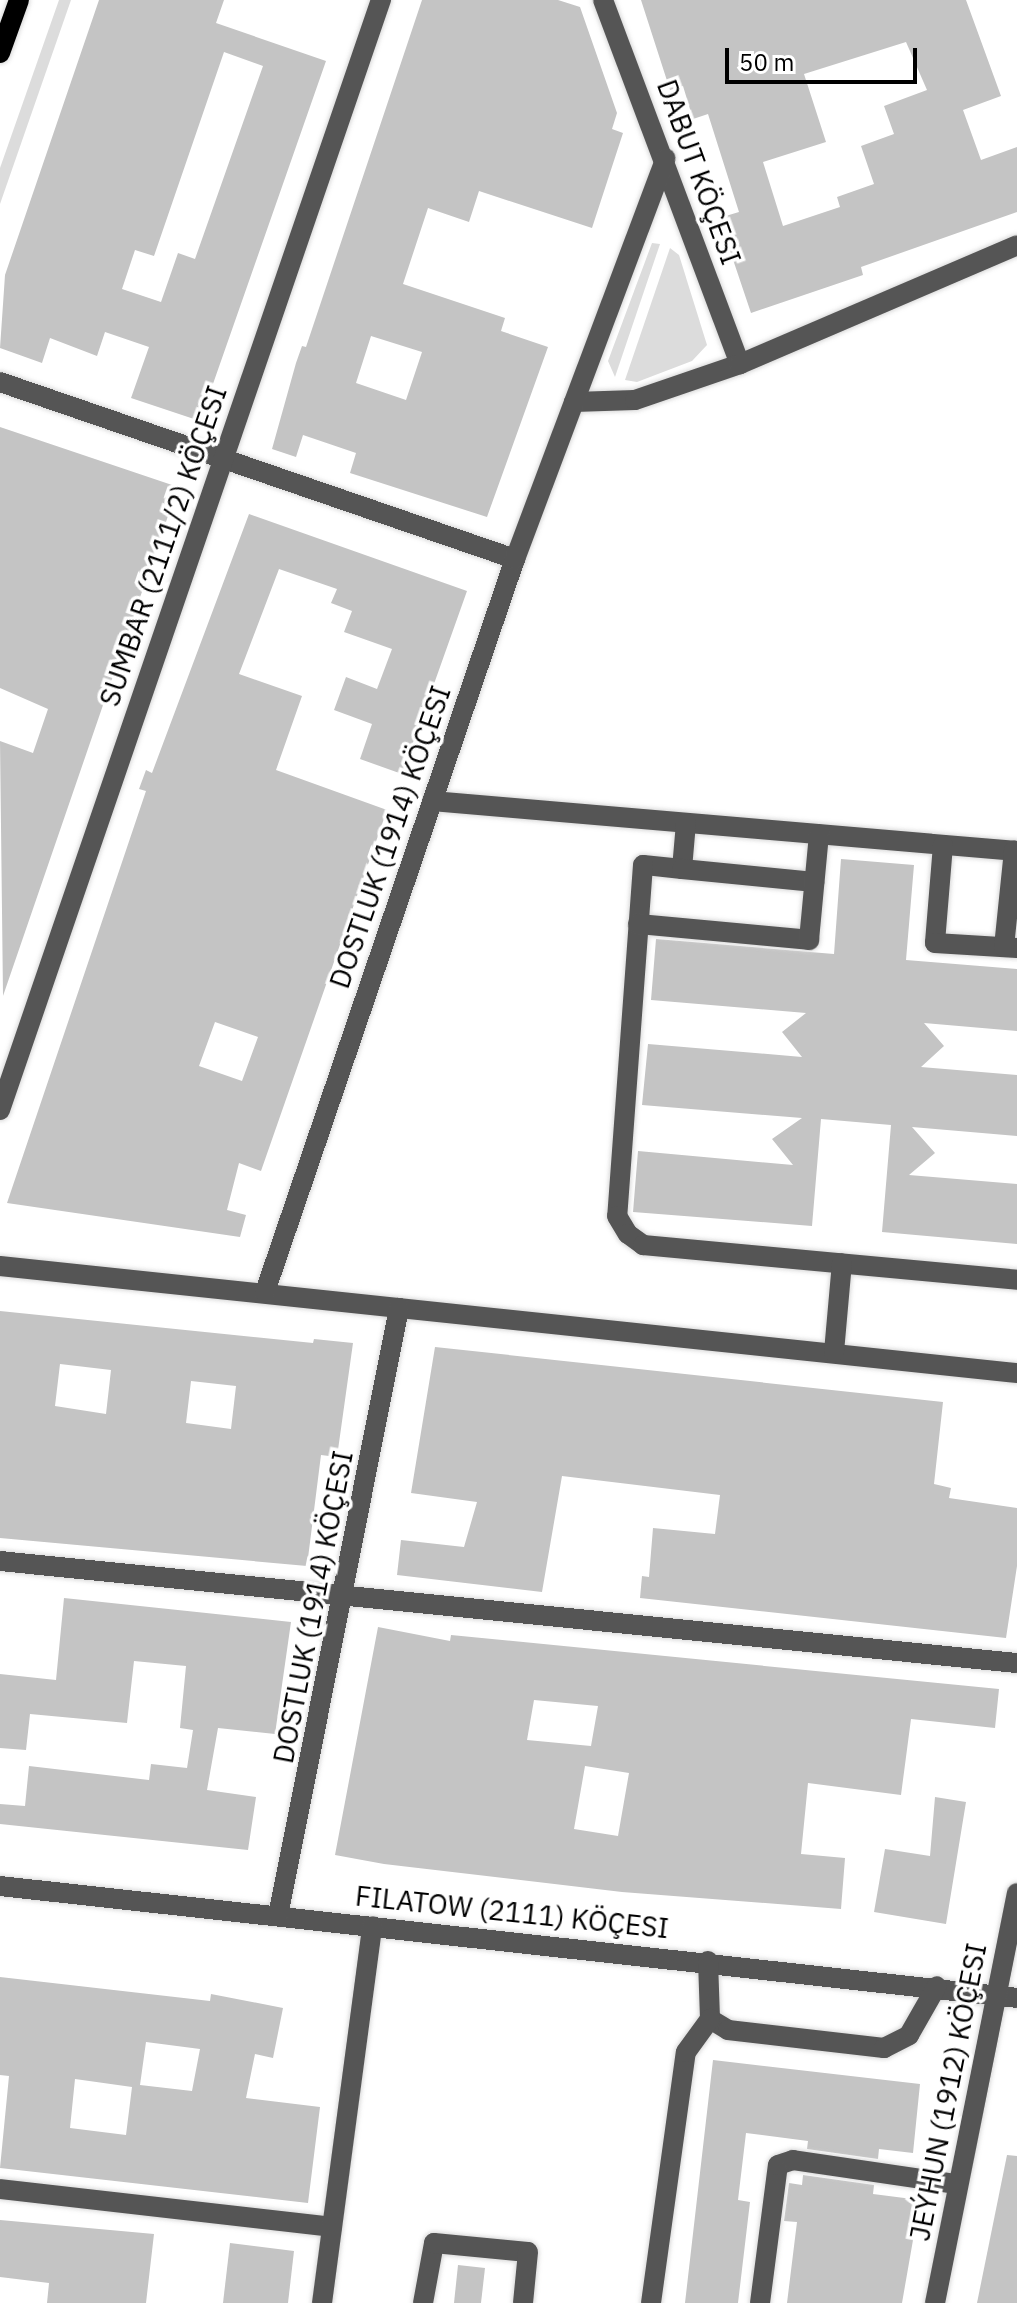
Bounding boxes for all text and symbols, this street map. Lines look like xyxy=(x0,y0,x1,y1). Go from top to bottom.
scale bar xyxy=(729,32,921,82)
text: 50 m xyxy=(739,46,794,78)
street label: DABUT KÖÇESI xyxy=(650,75,748,269)
street label: SUMBAR (2111/2) KÖÇESI xyxy=(92,381,234,711)
street label: DOSTLUK (1914) KÖÇESI xyxy=(322,681,458,993)
street label: DOSTLUK (1914) KÖÇESI xyxy=(266,1448,360,1766)
street label: FILATOW (2111) KÖÇESI xyxy=(354,1879,670,1945)
street label: JEÝHUN (1912) KÖÇESI xyxy=(903,1940,993,2244)

